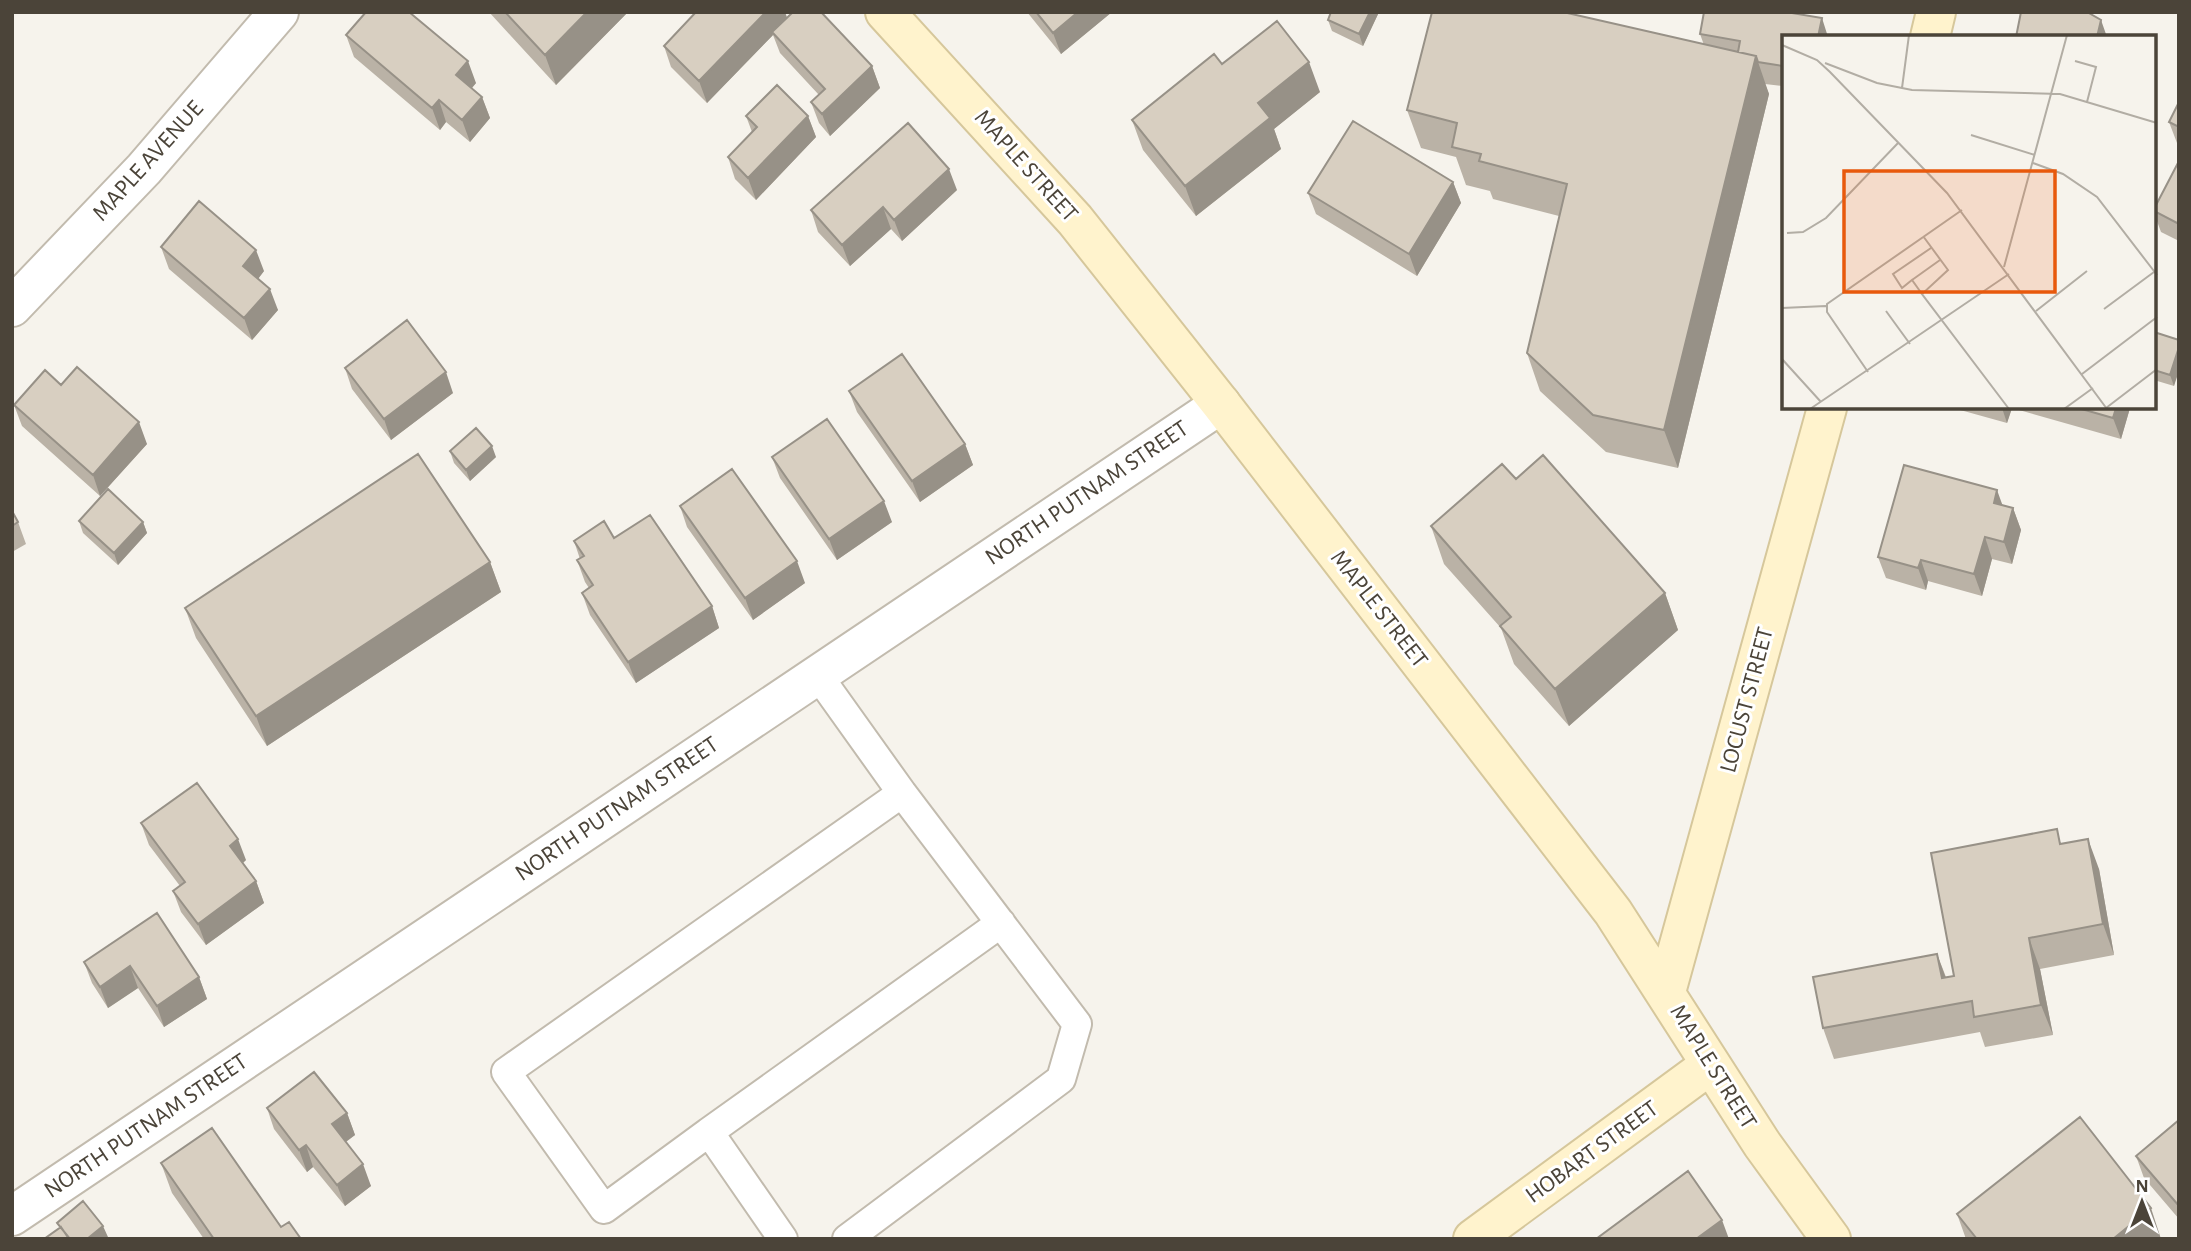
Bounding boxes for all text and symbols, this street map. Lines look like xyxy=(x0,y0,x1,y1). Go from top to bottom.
inset map xyxy=(1782,35,2156,410)
street label: MAPLE AVENUE xyxy=(88,96,208,226)
street label: MAPLE STREET xyxy=(970,105,1082,227)
street label: NORTH PUTNAM STREET xyxy=(981,416,1193,570)
street label: MAPLE STREET xyxy=(1326,546,1432,672)
street label: LOCUST STREET xyxy=(1716,624,1778,775)
street label: NORTH PUTNAM STREET xyxy=(511,732,723,886)
street label: MAPLE STREET xyxy=(1665,1001,1761,1134)
street label: NORTH PUTNAM STREET xyxy=(40,1049,252,1203)
street label: HOBART STREET xyxy=(1521,1096,1663,1208)
north arrow xyxy=(2107,1167,2177,1237)
text: N xyxy=(2135,1177,2149,1196)

